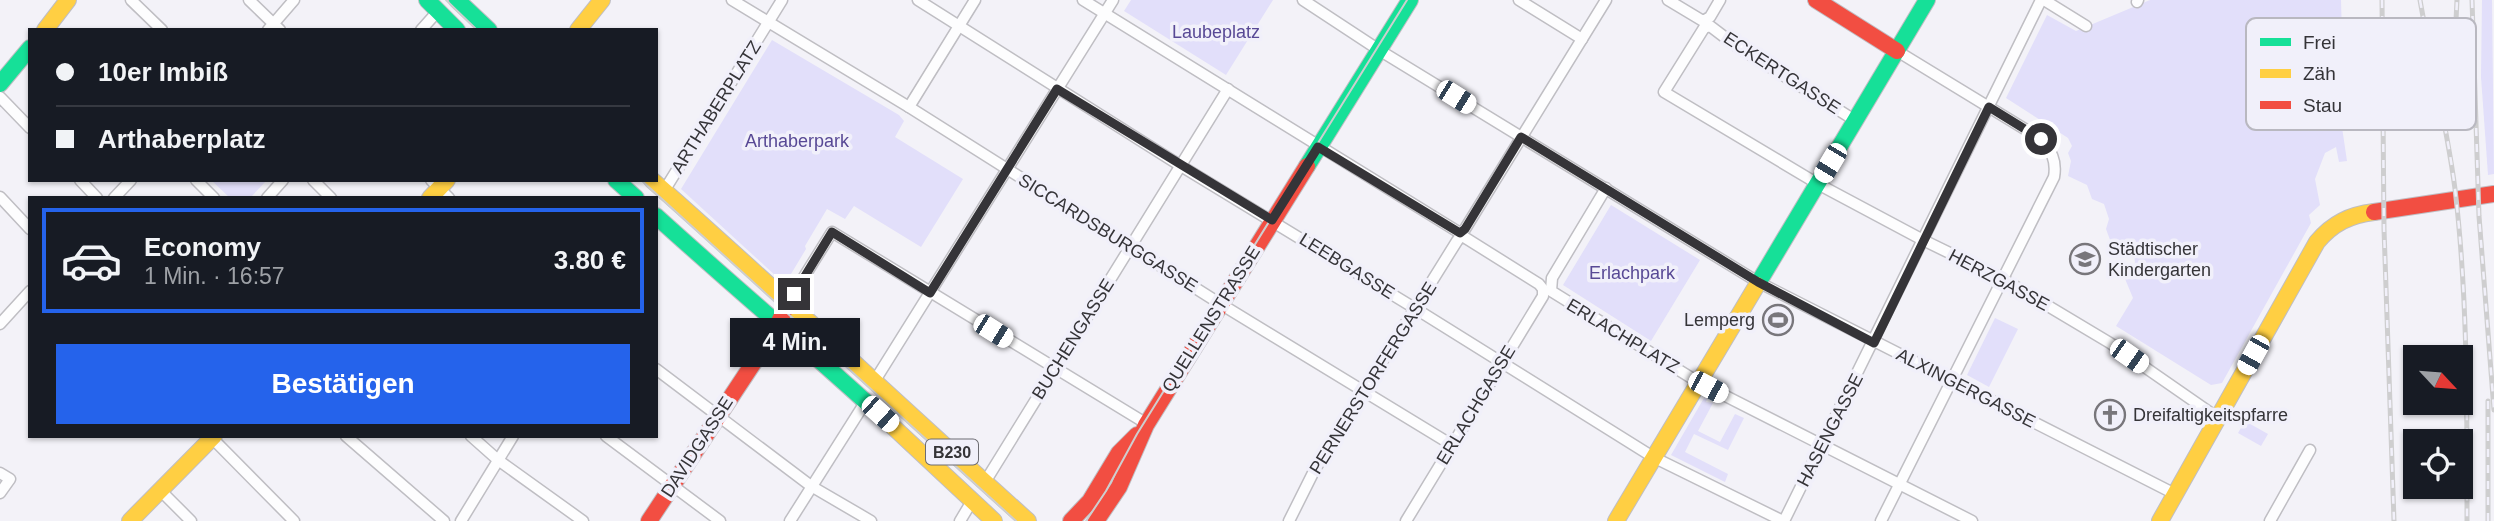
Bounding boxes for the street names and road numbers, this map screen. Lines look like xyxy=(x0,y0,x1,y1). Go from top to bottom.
street label: ECKERTGASSE xyxy=(1720,28,1844,118)
street label: ARTHABERPLATZ xyxy=(667,37,765,177)
street label: SICCARDSBURGGASSE xyxy=(1015,170,1201,296)
street label: LEEBGASSE xyxy=(1296,229,1398,303)
street label: QUELLENSTRASSE xyxy=(1158,242,1264,396)
street label: HERZGASSE xyxy=(1945,245,2053,315)
street label: BUCHENGASSE xyxy=(1028,275,1118,403)
street label: PERNERSTORFERGASSE xyxy=(1306,278,1440,478)
street label: ERLACHPLATZ xyxy=(1563,295,1683,377)
street label: ERLACHGASSE xyxy=(1433,342,1519,468)
street label: ALXINGERGASSE xyxy=(1893,344,2039,432)
street label: HASENGASSE xyxy=(1793,370,1867,490)
street label: DAVIDGASSE xyxy=(657,393,737,501)
road number: B230 xyxy=(926,440,978,464)

